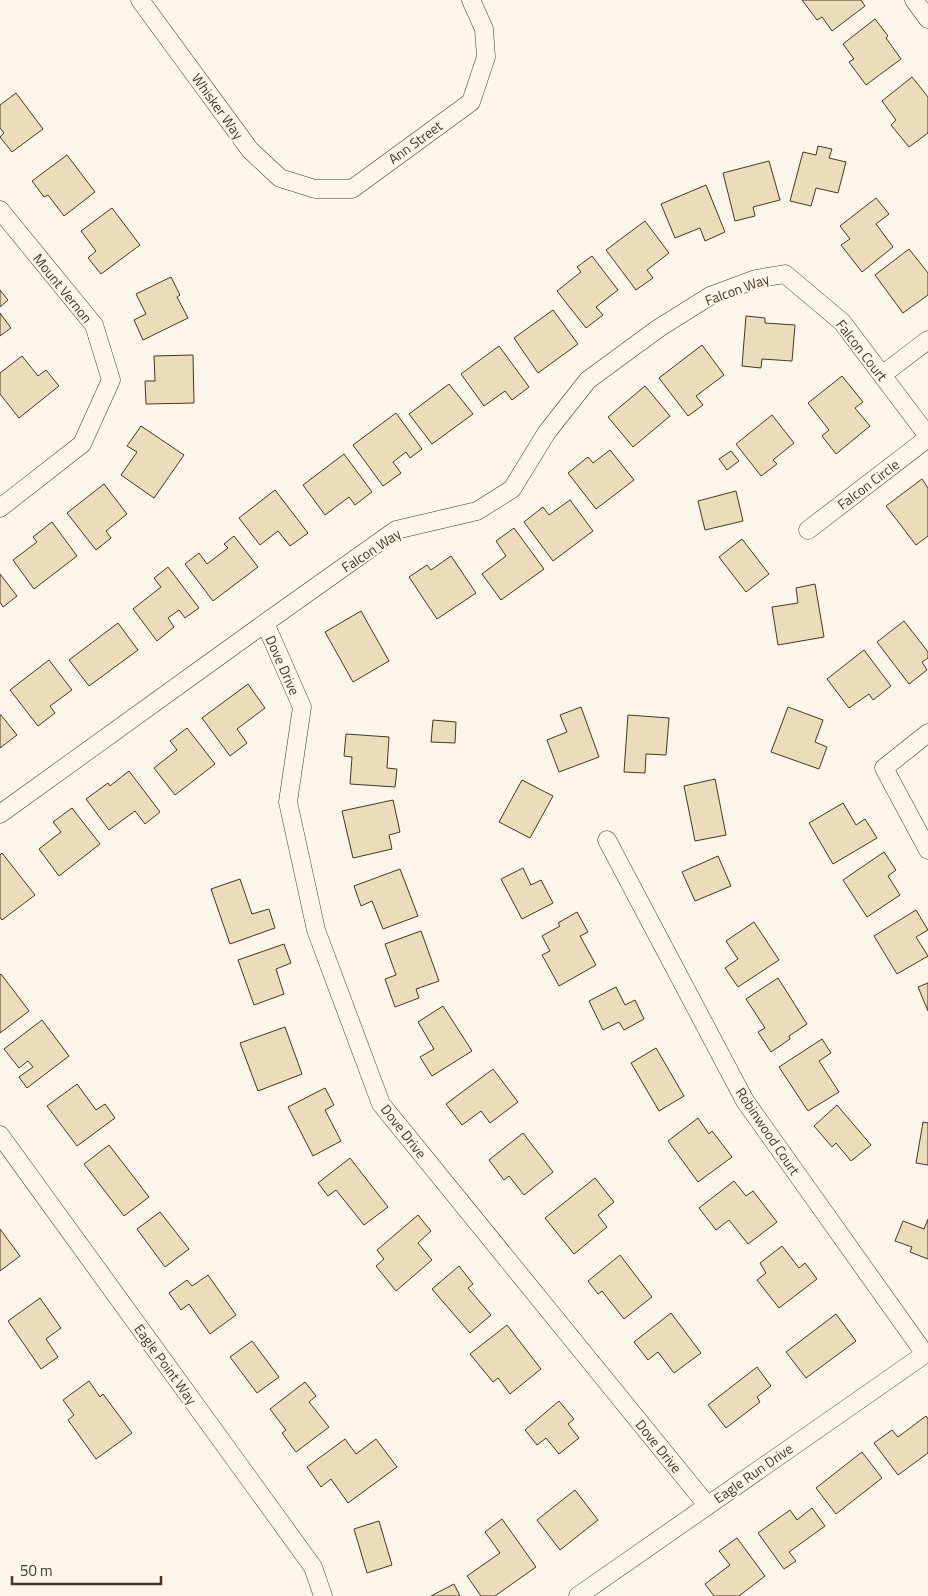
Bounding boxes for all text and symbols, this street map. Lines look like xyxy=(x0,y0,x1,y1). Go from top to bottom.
street label: Whisker Way xyxy=(187,69,249,143)
street label: Ann Street xyxy=(384,115,447,169)
street label: Mount Vernon xyxy=(28,249,98,327)
street label: Falcon Way xyxy=(702,268,772,310)
street label: Falcon Court xyxy=(831,315,893,385)
street label: Falcon Circle xyxy=(833,454,903,514)
street label: Falcon Way xyxy=(337,523,405,577)
street label: Dove Drive xyxy=(260,632,306,698)
street label: Robinwood Court xyxy=(731,1083,805,1179)
street label: Dove Drive xyxy=(376,1099,432,1163)
street label: Eagle Point Way xyxy=(129,1319,203,1409)
street label: Dove Drive xyxy=(631,1415,687,1477)
street label: Eagle Run Drive xyxy=(709,1438,797,1508)
scale bar xyxy=(12,1554,161,1586)
text: 50 m xyxy=(20,1559,53,1582)

